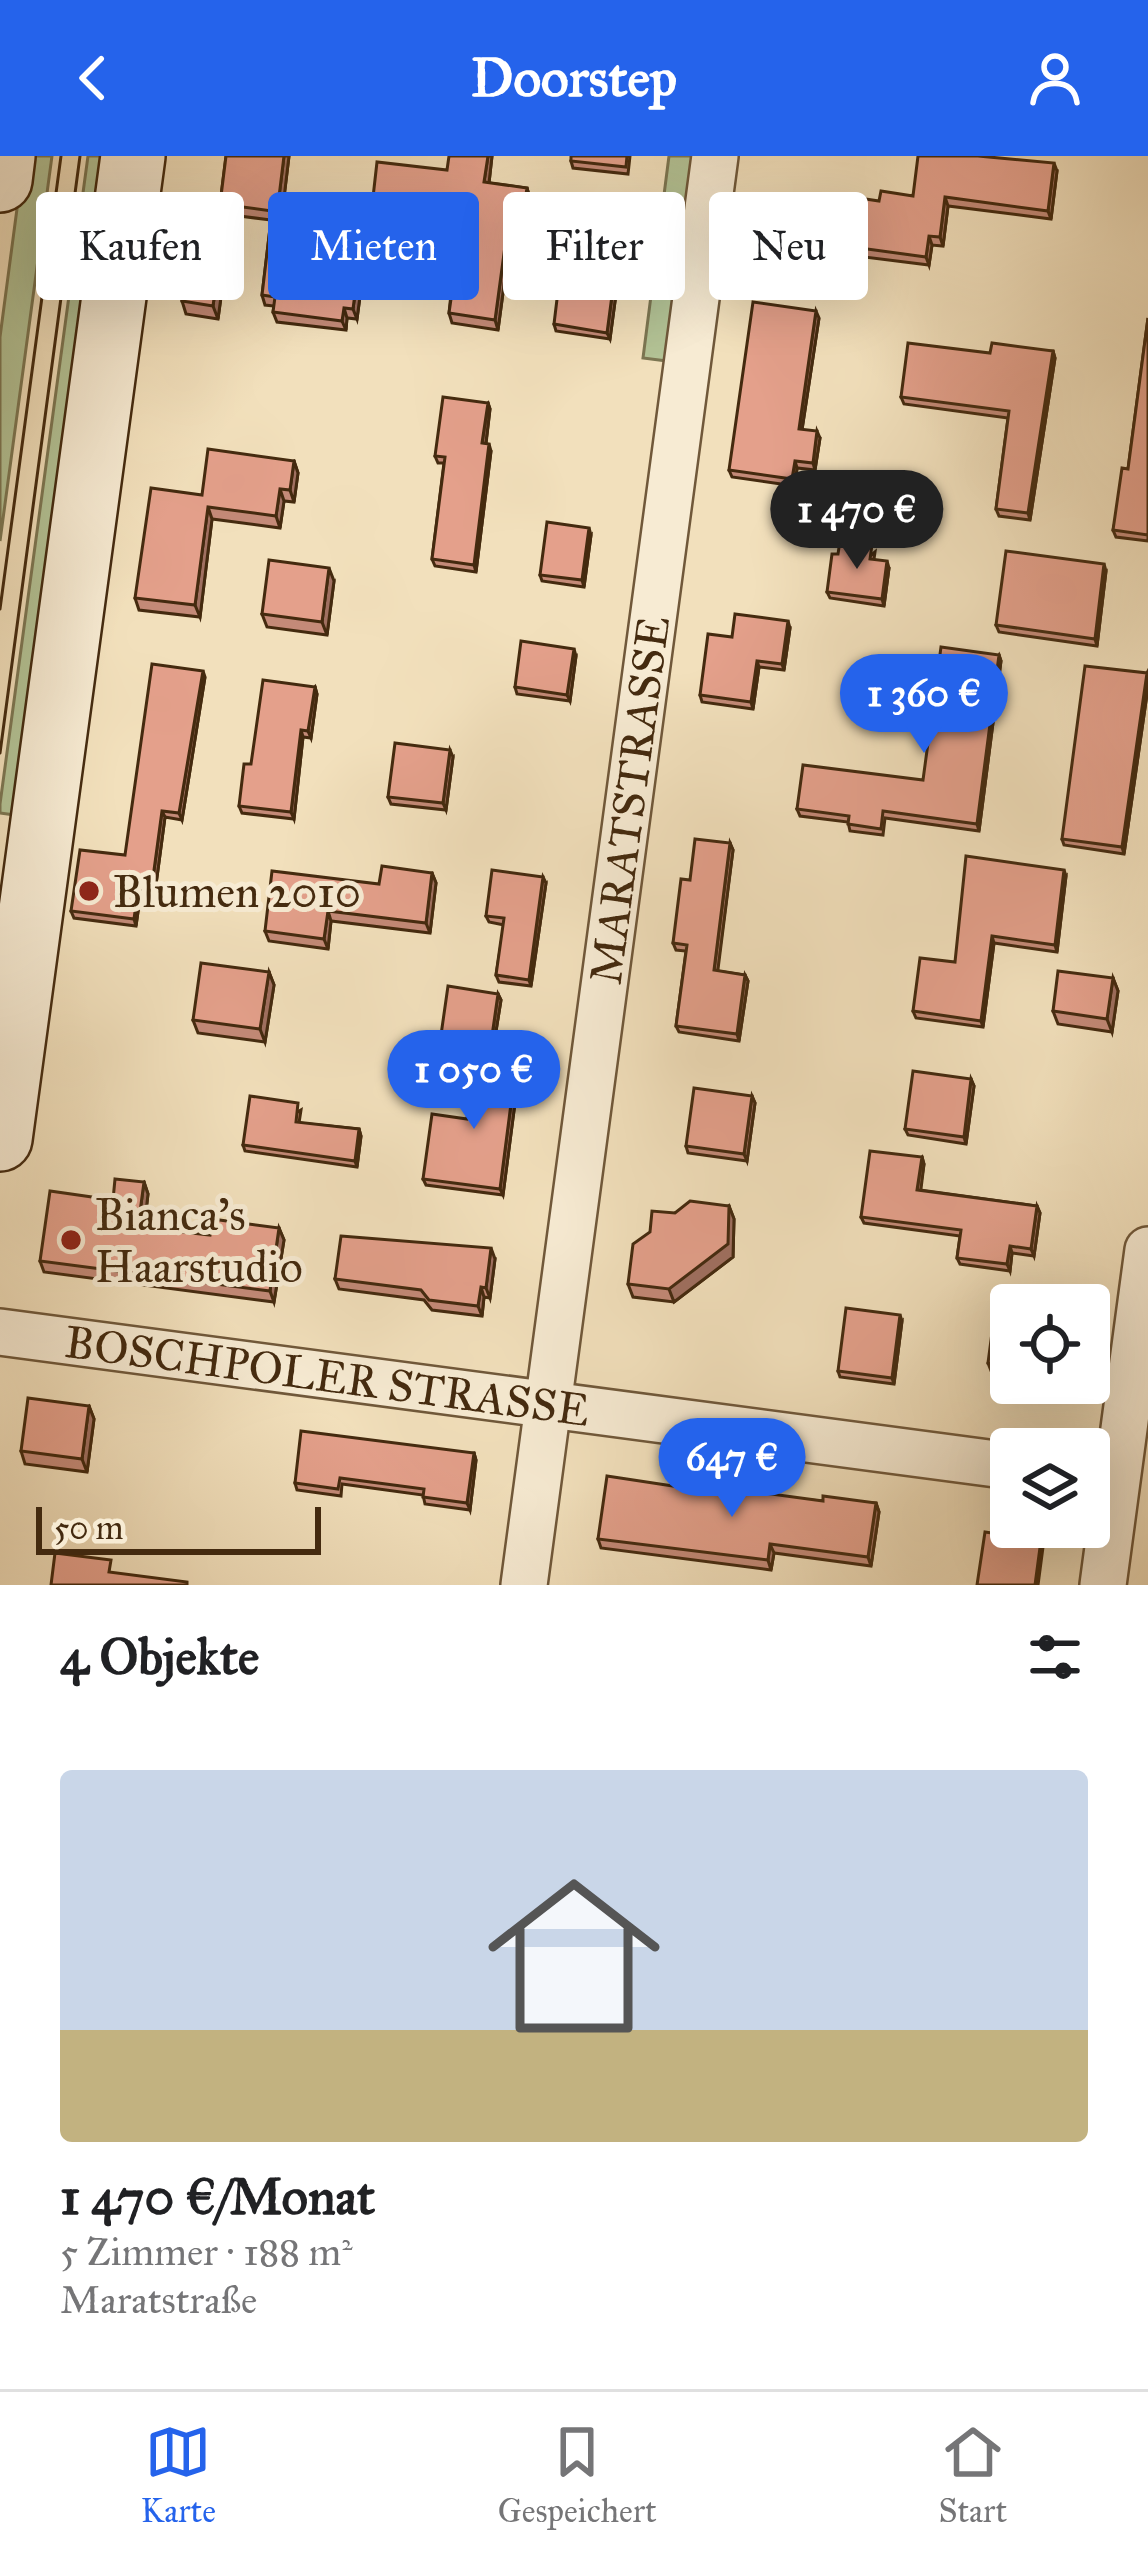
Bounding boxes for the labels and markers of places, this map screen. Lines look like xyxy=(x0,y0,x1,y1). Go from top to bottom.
pin: 1 470 € xyxy=(746,470,968,572)
pin: 1 360 € xyxy=(813,654,1035,756)
place label: Blumen 2010 xyxy=(113,864,361,919)
marker: Blumen 2010 xyxy=(76,878,102,904)
pin: 1 050 € xyxy=(363,1030,585,1132)
place label: Bianca's Haarstudio xyxy=(95,1187,303,1294)
marker: Bianca's Haarstudio xyxy=(58,1227,84,1253)
pin: 647 € xyxy=(648,1418,816,1520)

